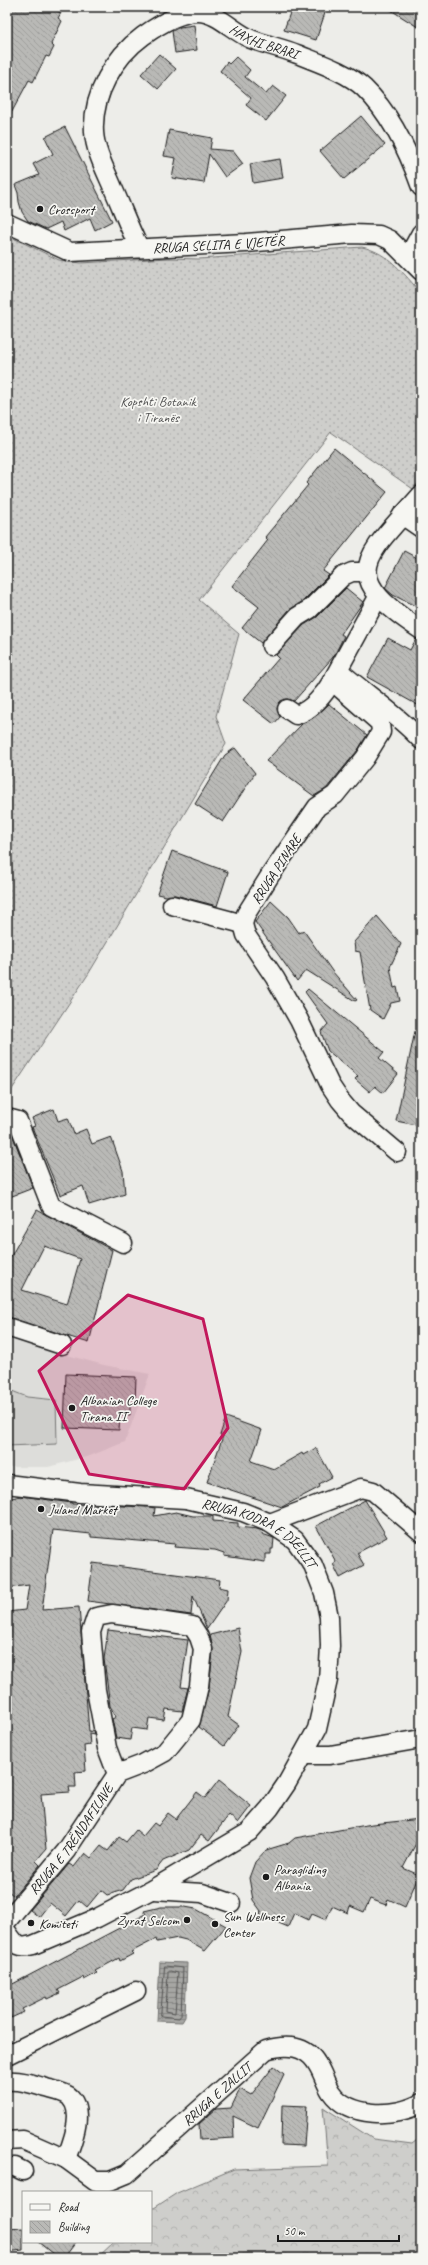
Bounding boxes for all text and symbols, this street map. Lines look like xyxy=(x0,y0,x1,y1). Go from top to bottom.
street label: HAXHI BRARI xyxy=(226,21,304,64)
place label: Crossport xyxy=(48,201,96,218)
marker: Crossport xyxy=(35,204,45,214)
street label: RRUGA SELITA E VJETËR xyxy=(152,232,286,257)
park label: Kopshti Botanik i Tiranës xyxy=(120,393,198,426)
street label: RRUGA PINARE xyxy=(248,829,306,907)
place label: Albanian College Tirana II xyxy=(80,1392,158,1425)
marker: Albanian College Tirana II xyxy=(67,1403,77,1413)
street label: RRUGA KODRA E DIELLIT xyxy=(200,1495,322,1574)
place label: Juland Market xyxy=(48,1501,119,1518)
marker: Juland Market xyxy=(36,1504,46,1514)
street label: RRUGA E TRËNDAFILAVE xyxy=(25,1780,118,1898)
place label: Paragliding Albania xyxy=(274,1861,327,1894)
marker: Paragliding Albania xyxy=(261,1872,271,1882)
place label: Sun Wellness Center xyxy=(223,1908,285,1941)
place label: Zyrat Selcom xyxy=(117,1912,180,1929)
place label: Komiteti xyxy=(39,1915,79,1932)
marker: Zyrat Selcom xyxy=(182,1915,192,1925)
marker: Komiteti xyxy=(26,1918,36,1928)
marker: Sun Wellness Center xyxy=(210,1919,220,1929)
street label: RRUGA E ZALLIT xyxy=(179,2057,258,2129)
legend xyxy=(22,2191,152,2243)
text: Road xyxy=(58,2199,80,2215)
scale bar xyxy=(278,2217,399,2243)
text: Building xyxy=(58,2219,90,2235)
text: 50 m xyxy=(284,2223,306,2239)

